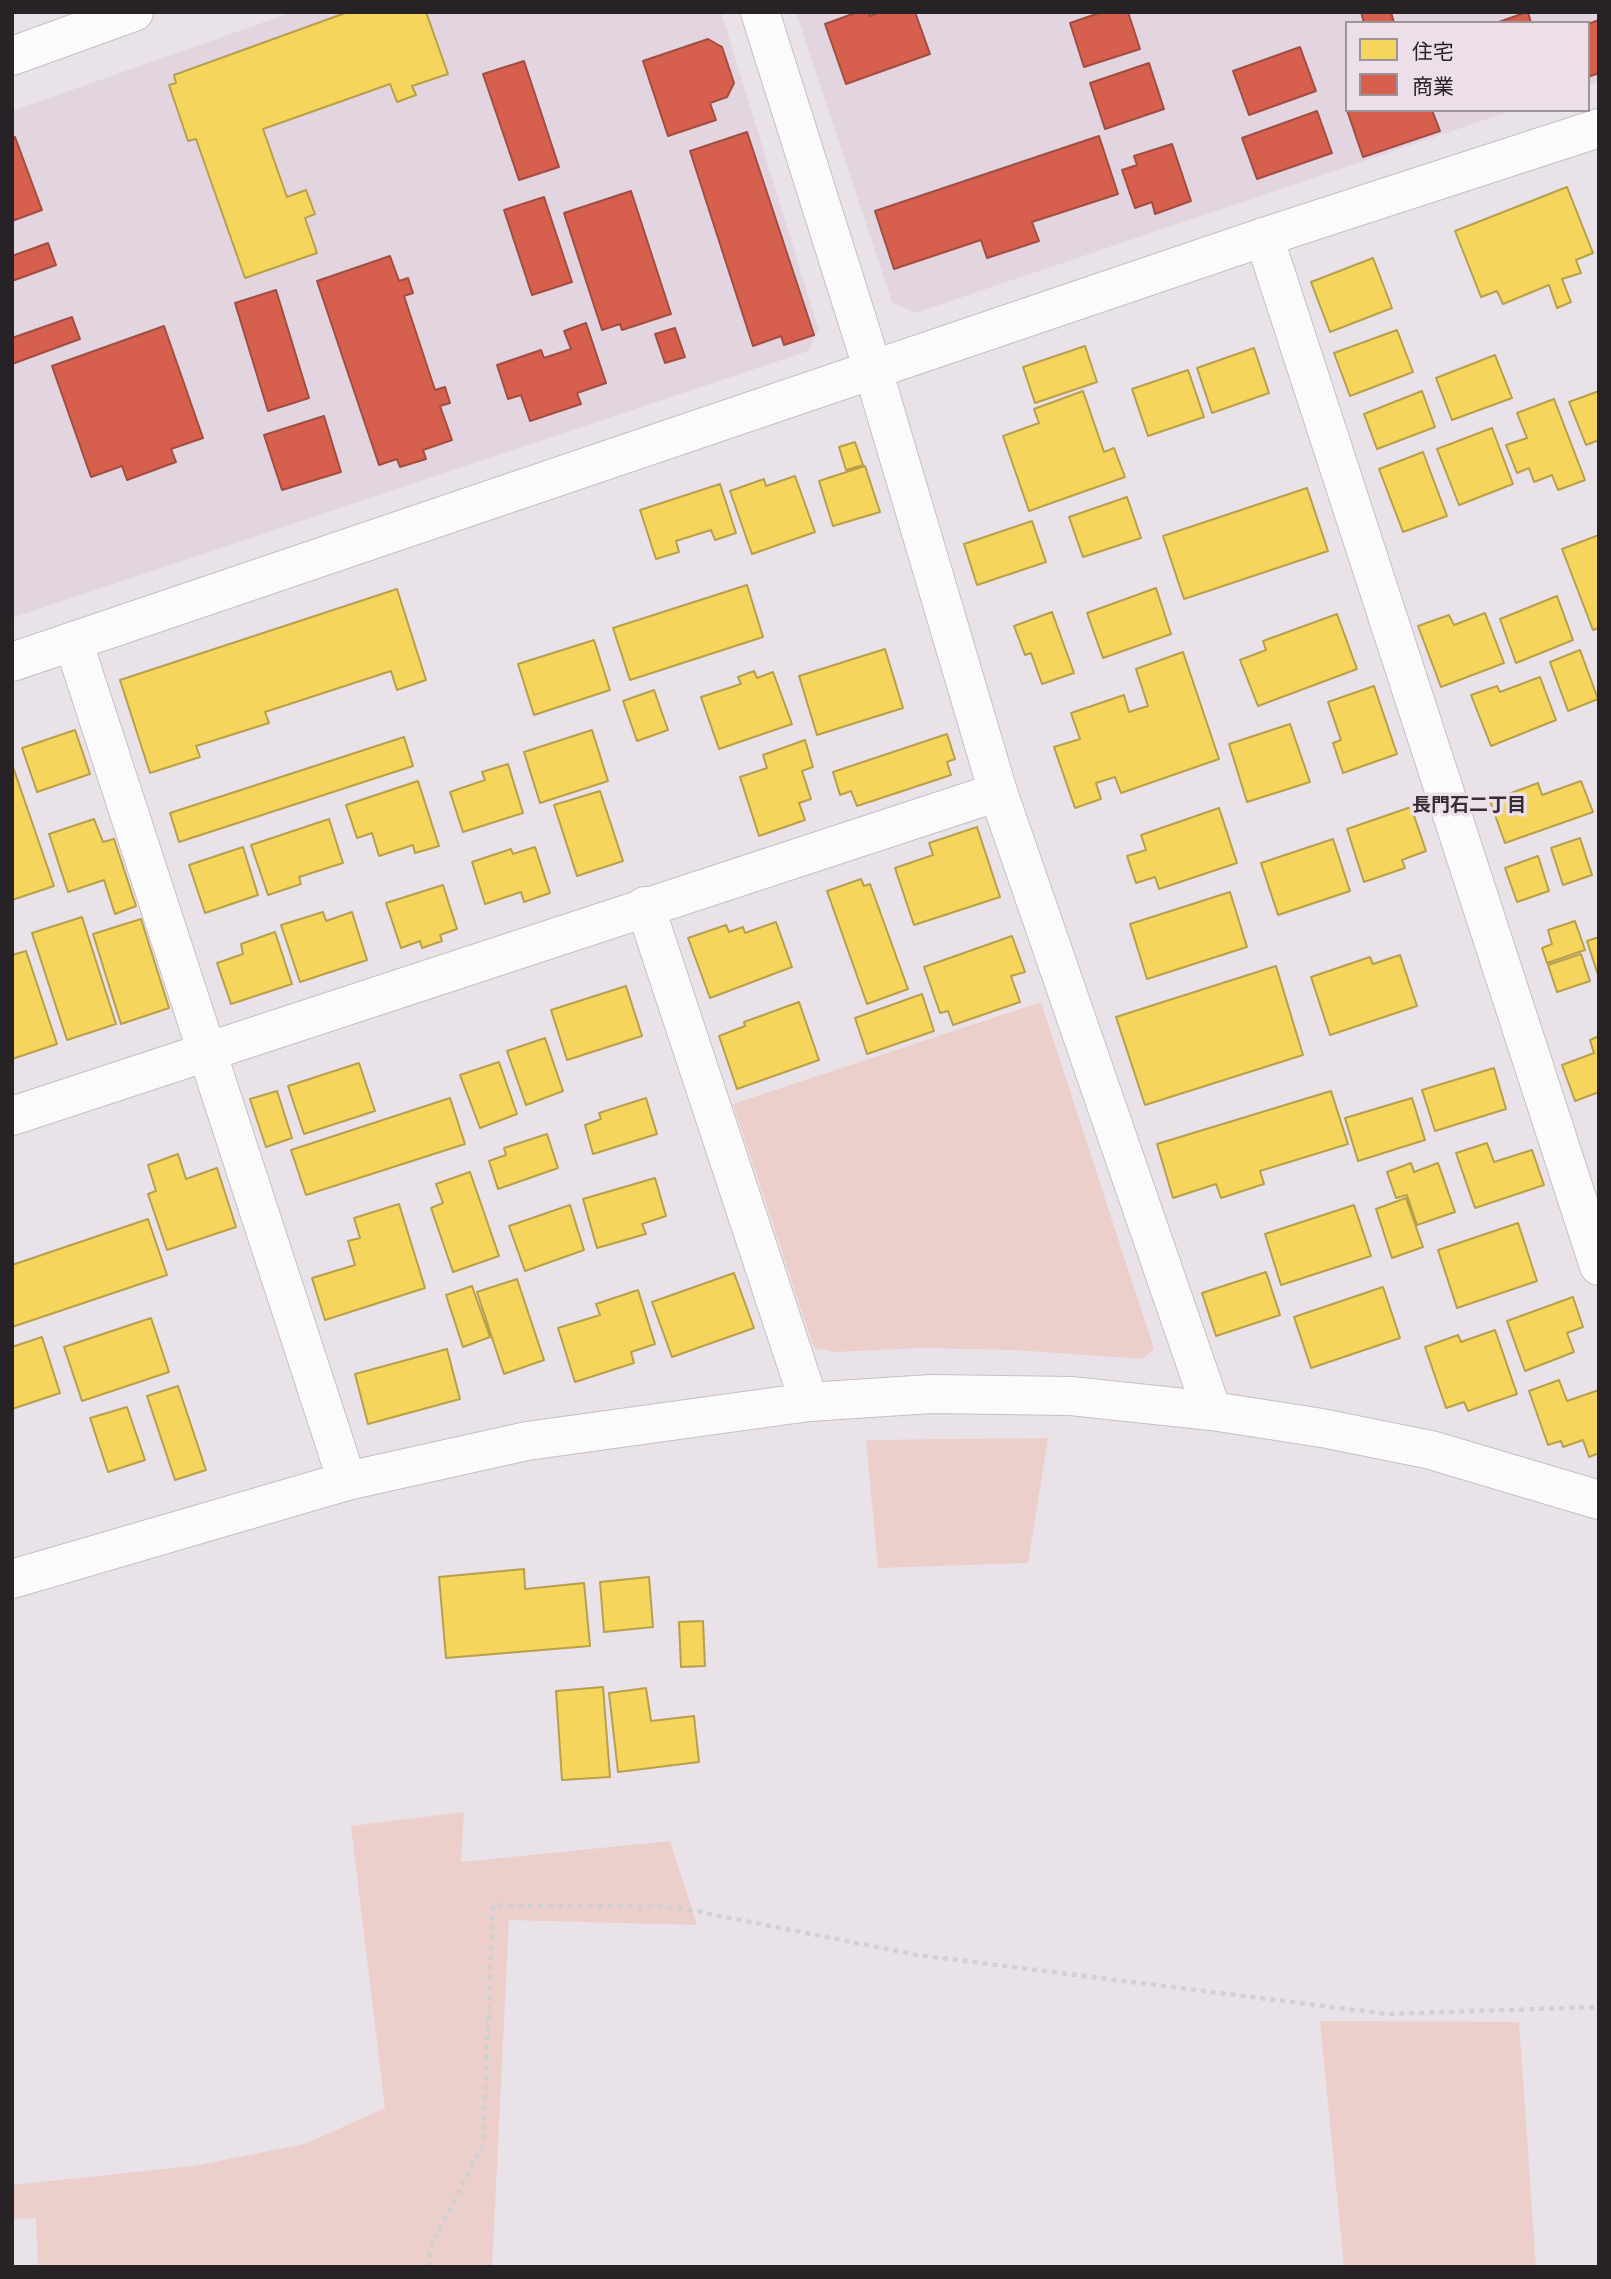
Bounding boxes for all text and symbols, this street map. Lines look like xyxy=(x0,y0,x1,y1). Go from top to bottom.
legend xyxy=(1345,21,1590,112)
text: 住宅 xyxy=(1412,40,1454,63)
text: 商業 xyxy=(1412,75,1454,98)
district label: 長門石二丁目 xyxy=(1412,795,1526,817)

